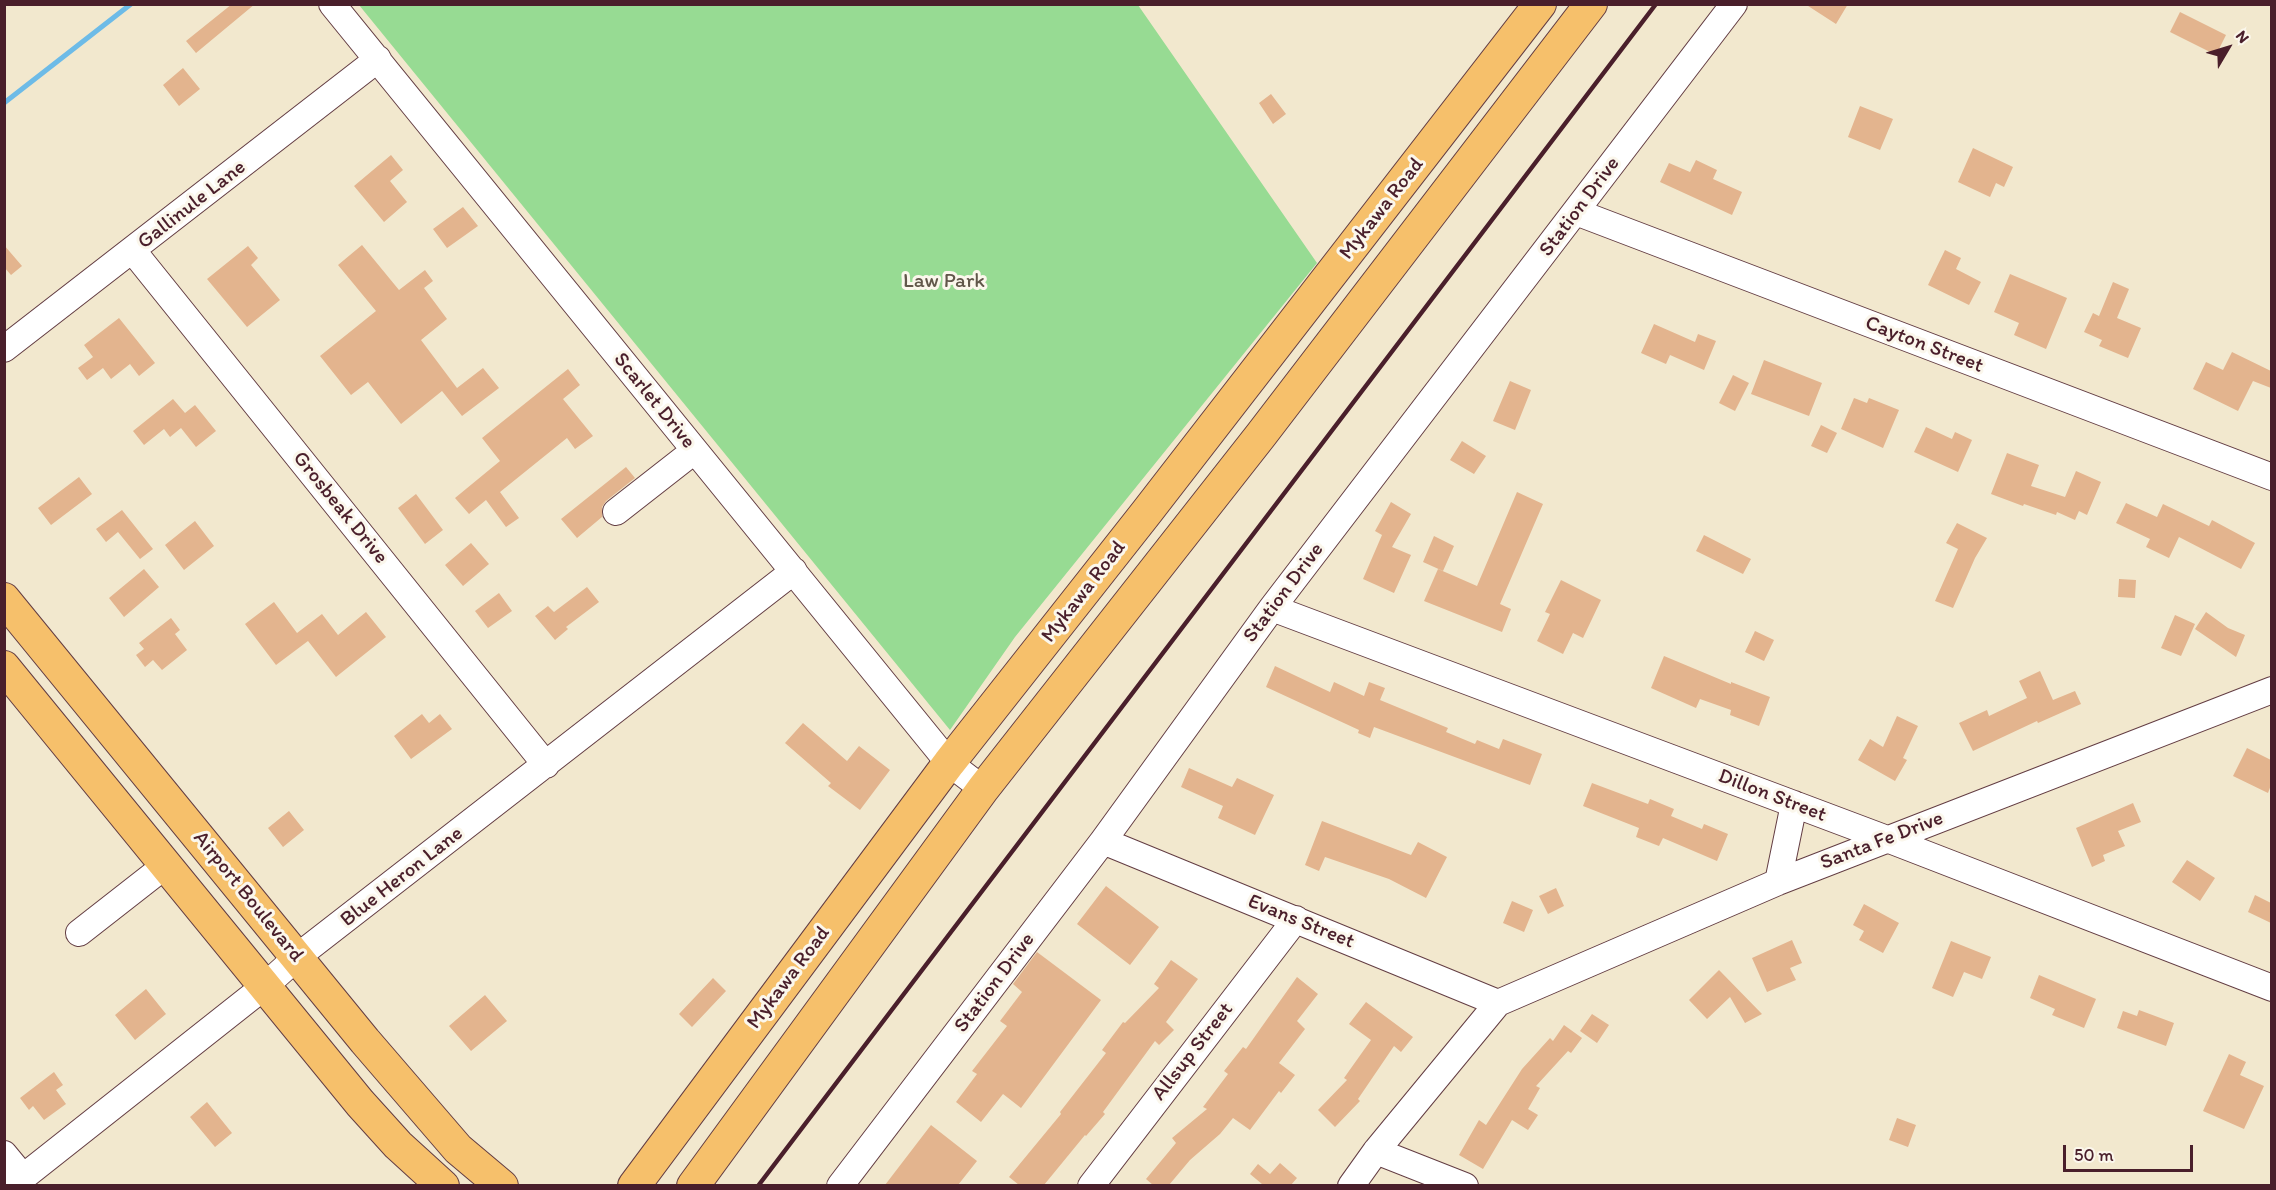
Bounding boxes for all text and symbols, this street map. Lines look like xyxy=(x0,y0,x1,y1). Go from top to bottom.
north arrow xyxy=(2198,18,2258,78)
text: N xyxy=(2232,27,2253,47)
street label: Station Drive xyxy=(1534,152,1626,262)
street label: Mykawa Road xyxy=(1334,153,1430,265)
street label: Gallinule Lane xyxy=(133,155,251,255)
park label: Law Park xyxy=(903,269,985,295)
street label: Cayton Street xyxy=(1861,311,1987,379)
street label: Scarlet Drive xyxy=(608,348,700,454)
street label: Grosbeak Drive xyxy=(287,447,393,569)
street label: Mykawa Road xyxy=(1036,536,1132,648)
street label: Station Drive xyxy=(1238,538,1330,648)
street label: Dillon Street xyxy=(1714,764,1830,828)
street label: Santa Fe Drive xyxy=(1817,806,1947,876)
street label: Blue Heron Lane xyxy=(336,821,468,933)
street label: Airport Boulevard xyxy=(187,826,309,968)
street label: Evans Street xyxy=(1244,889,1358,955)
street label: Mykawa Road xyxy=(742,921,836,1035)
street label: Station Drive xyxy=(949,928,1041,1038)
street label: Allsup Street xyxy=(1147,998,1239,1106)
scale bar xyxy=(2066,1133,2196,1171)
text: 50 m xyxy=(2074,1144,2114,1166)

